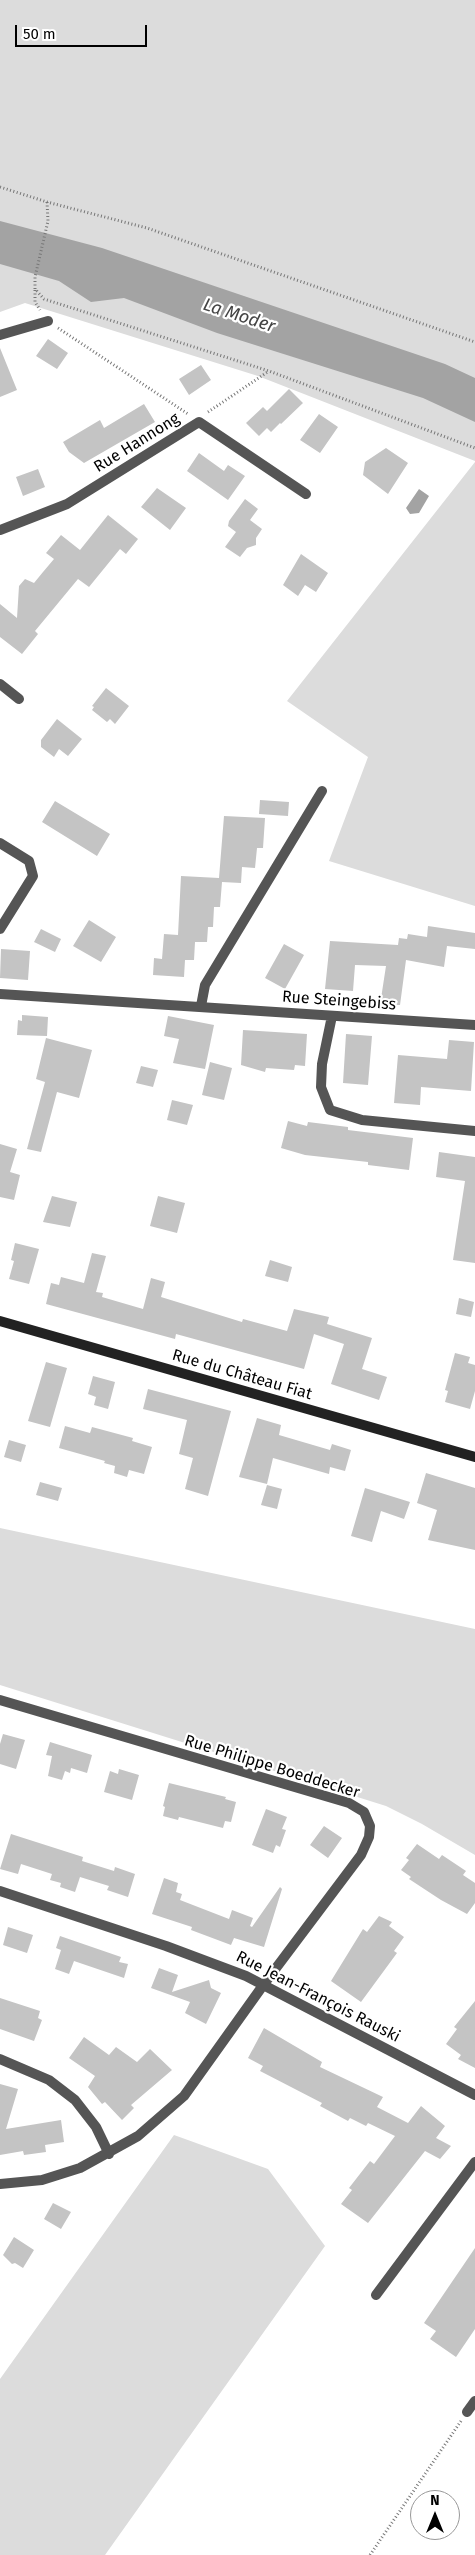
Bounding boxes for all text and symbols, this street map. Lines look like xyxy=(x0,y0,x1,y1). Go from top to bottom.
scale bar xyxy=(18,15,150,47)
text: 50 m xyxy=(23,25,56,43)
water label: La Moder xyxy=(200,294,278,338)
street label: Rue Hannong xyxy=(91,409,183,477)
street label: Rue Steingebiss xyxy=(281,987,397,1015)
street label: Rue du Château Fiat xyxy=(170,1346,314,1404)
street label: Rue Philippe Boeddecker xyxy=(182,1731,362,1803)
street label: Rue Jean-François Rauski xyxy=(233,1947,403,2047)
north arrow xyxy=(410,2490,460,2540)
text: N xyxy=(430,2492,440,2509)

